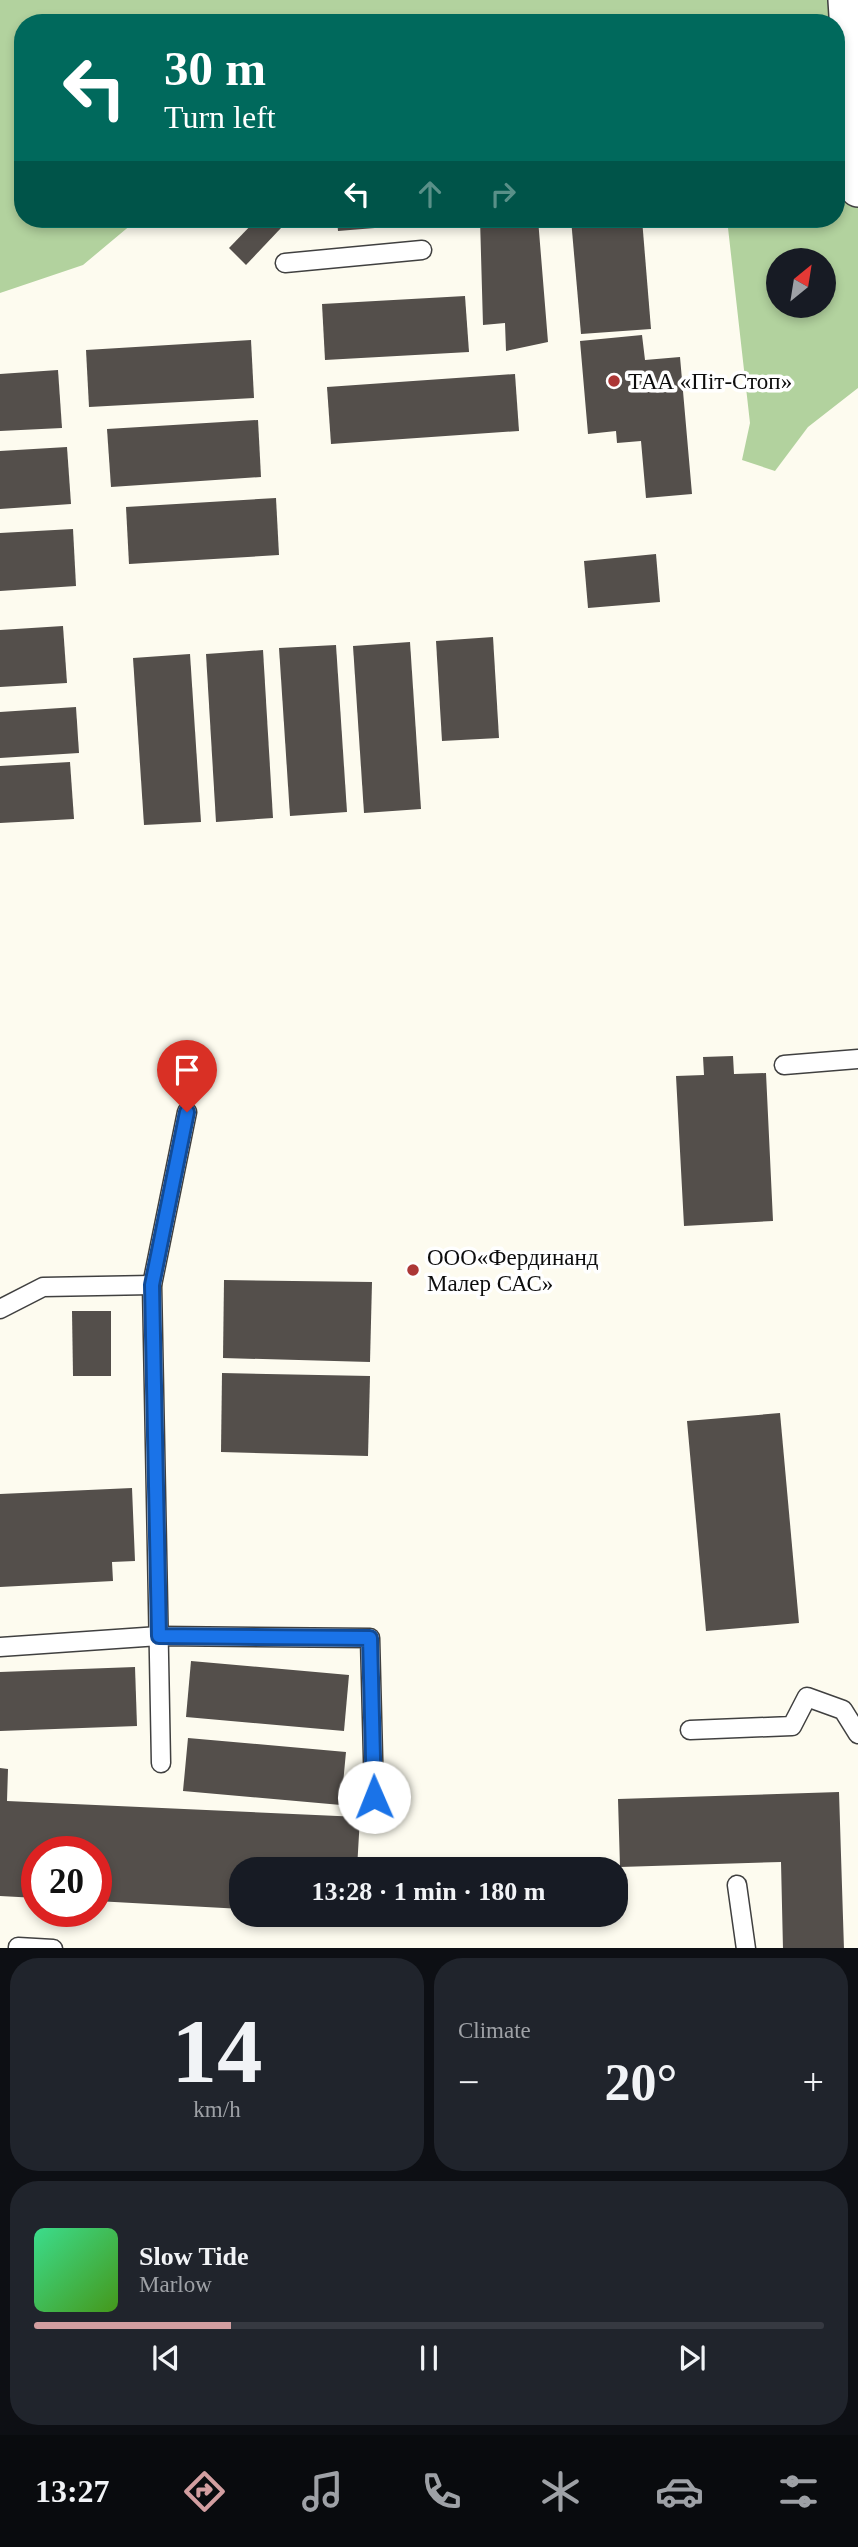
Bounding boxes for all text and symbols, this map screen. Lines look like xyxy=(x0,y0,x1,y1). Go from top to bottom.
text: 30 m xyxy=(164,41,266,96)
icon: left xyxy=(49,42,140,133)
text: Turn left xyxy=(164,99,276,135)
icon: left xyxy=(338,175,376,213)
icon: ahead xyxy=(411,175,449,213)
icon: right xyxy=(484,175,522,213)
north arrow xyxy=(766,248,836,318)
map controls xyxy=(766,248,836,318)
place label: ТАА «Піт-Стоп» xyxy=(628,369,792,394)
marker: ТАА «Піт-Стоп» xyxy=(606,373,622,389)
pin xyxy=(157,1040,217,1112)
icon: arrive xyxy=(168,1051,206,1089)
place label: ООО«Фердинанд Малер САС» xyxy=(427,1245,599,1296)
marker: ООО«Фердинанд Малер САС» xyxy=(405,1262,421,1278)
position arrow xyxy=(337,1760,411,1834)
speed limit sign: 20 xyxy=(21,1836,112,1927)
text: 13:28 · 1 min · 180 m xyxy=(312,1877,546,1906)
text: 14 xyxy=(172,2001,263,2102)
text: Climate xyxy=(458,2018,531,2043)
text: 20° xyxy=(605,2054,677,2111)
text: − xyxy=(458,2061,479,2103)
text: + xyxy=(803,2061,824,2103)
text: km/h xyxy=(193,2097,241,2122)
text: Slow Tide xyxy=(139,2242,249,2271)
text: Marlow xyxy=(139,2272,212,2297)
icon: previous xyxy=(147,2339,185,2377)
icon: pause xyxy=(410,2339,448,2377)
icon: next xyxy=(673,2339,711,2377)
icon: directions xyxy=(180,2467,229,2516)
icon: music xyxy=(298,2467,347,2516)
icon: phone xyxy=(417,2467,466,2516)
icon: climate xyxy=(536,2467,585,2516)
icon: car xyxy=(655,2467,704,2516)
icon: filters xyxy=(774,2467,823,2516)
text: 13:27 xyxy=(35,2473,110,2509)

